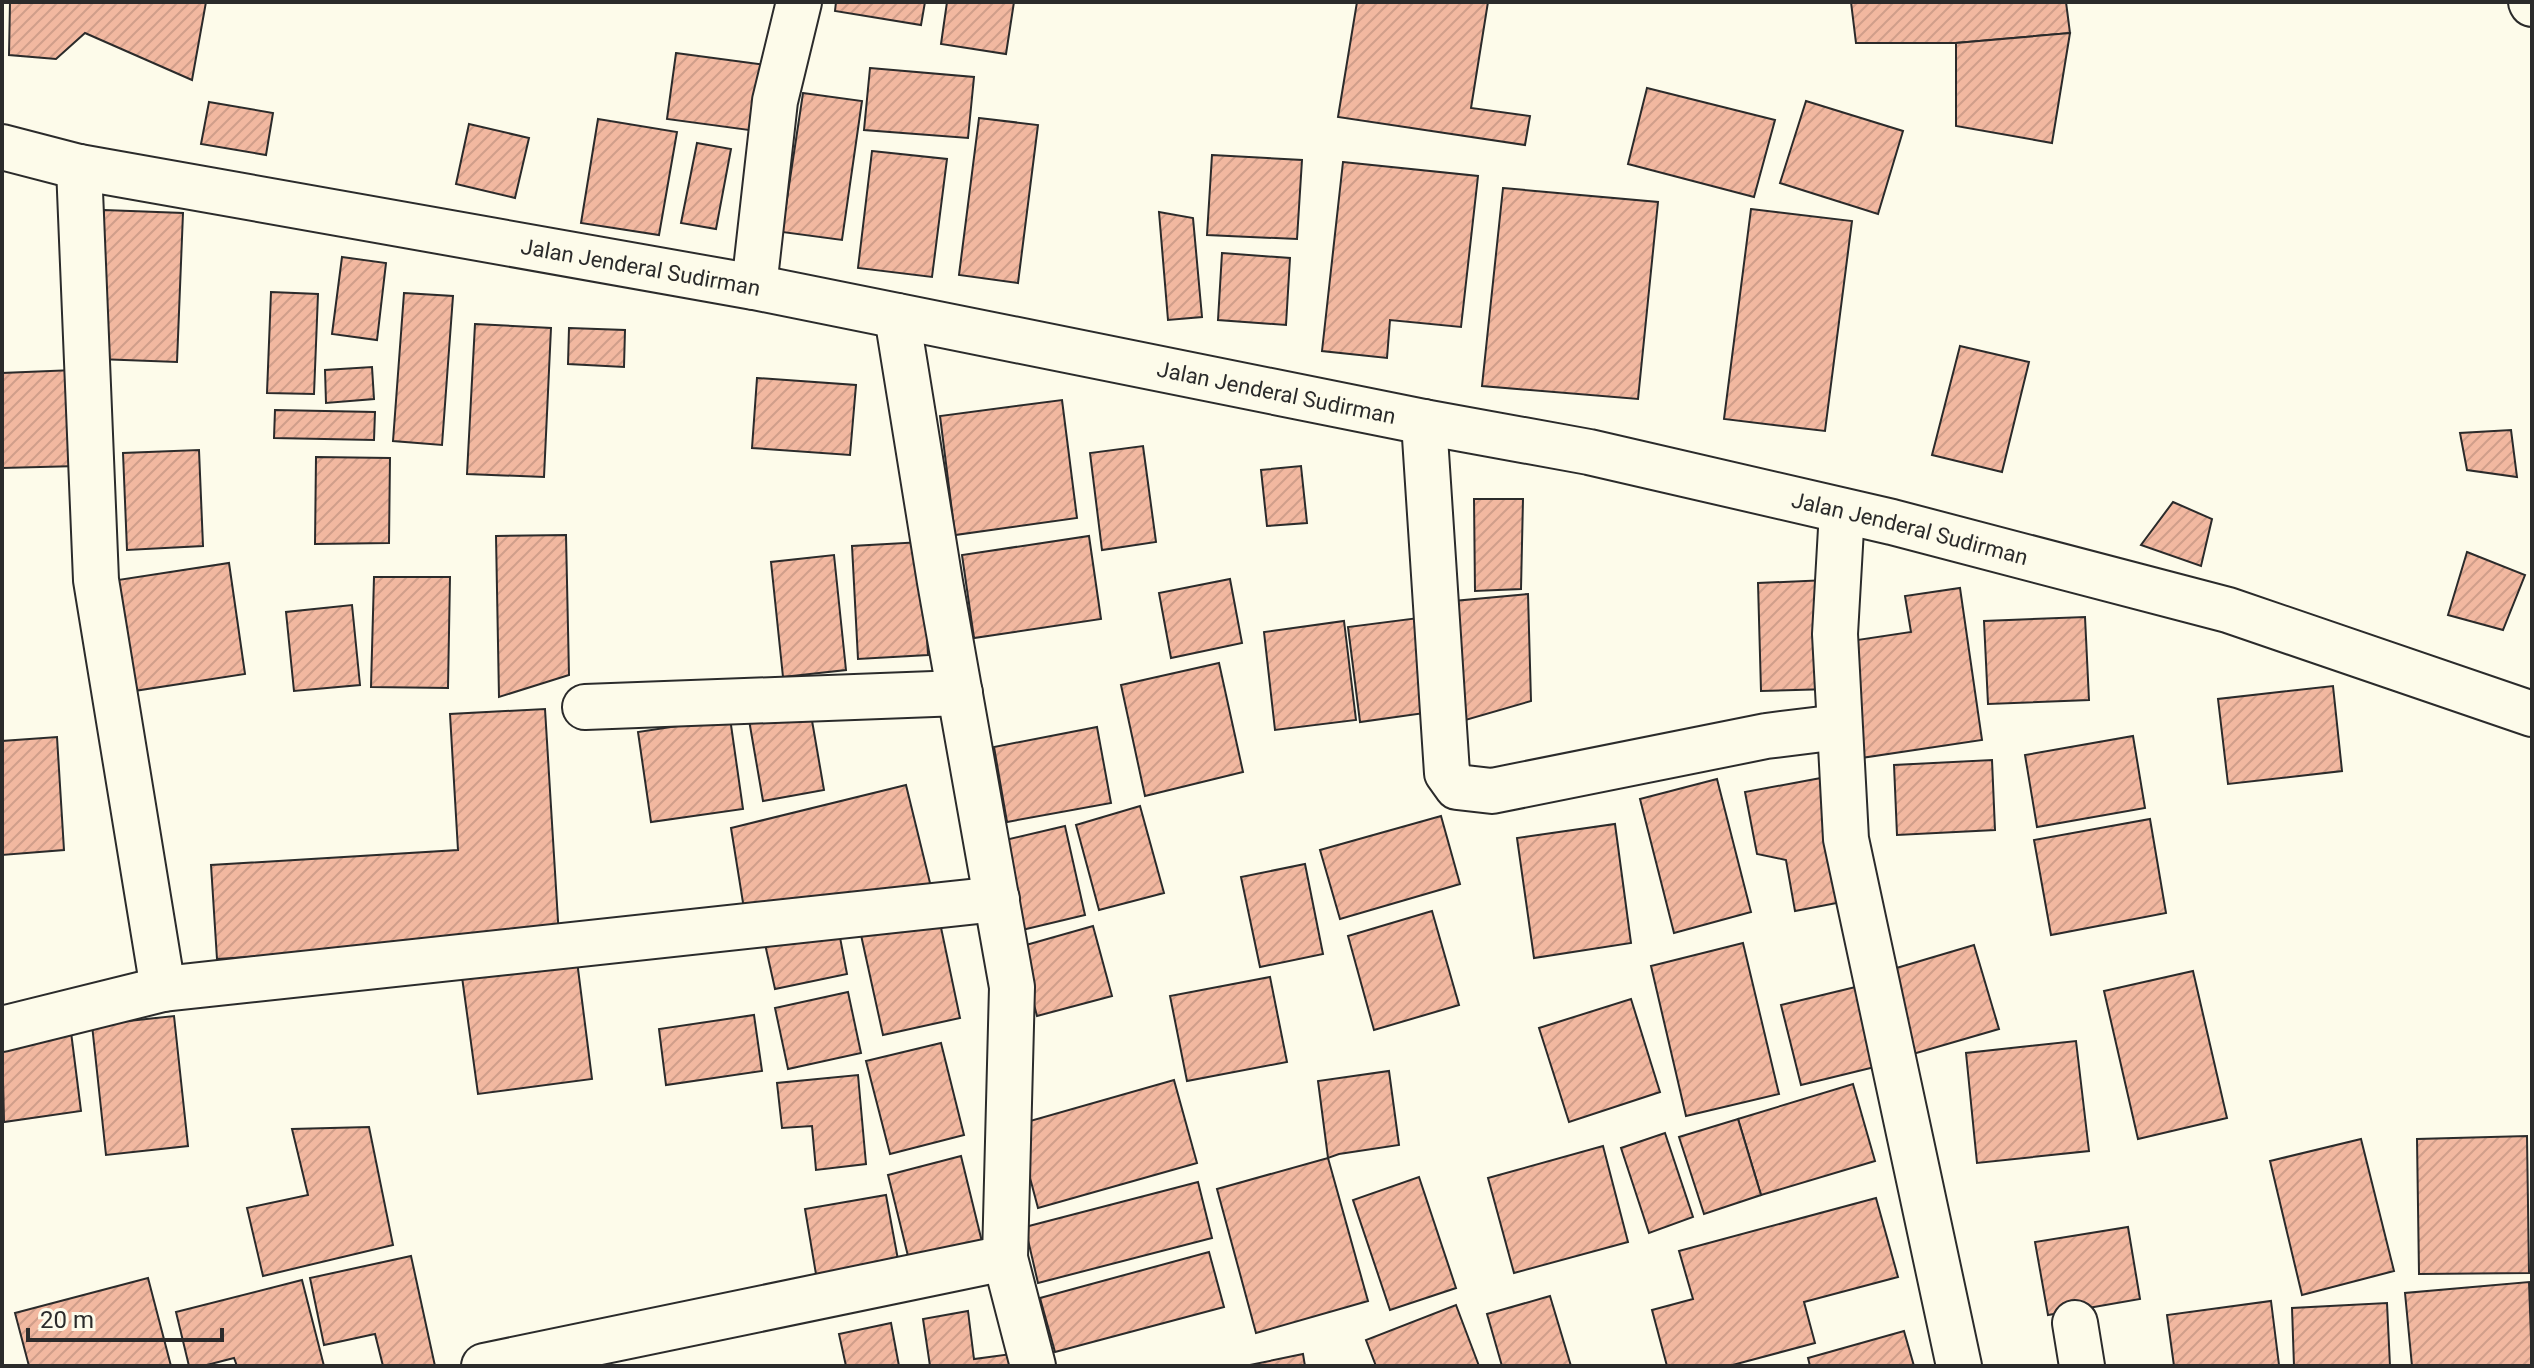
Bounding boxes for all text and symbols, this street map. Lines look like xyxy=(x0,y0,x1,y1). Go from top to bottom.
street label: Jalan Jenderal Sudirman xyxy=(519,234,763,301)
street label: Jalan Jenderal Sudirman xyxy=(1155,357,1398,429)
street label: Jalan Jenderal Sudirman xyxy=(1789,487,2031,570)
scale bar xyxy=(28,1292,222,1342)
text: 20 m xyxy=(40,1306,94,1334)

